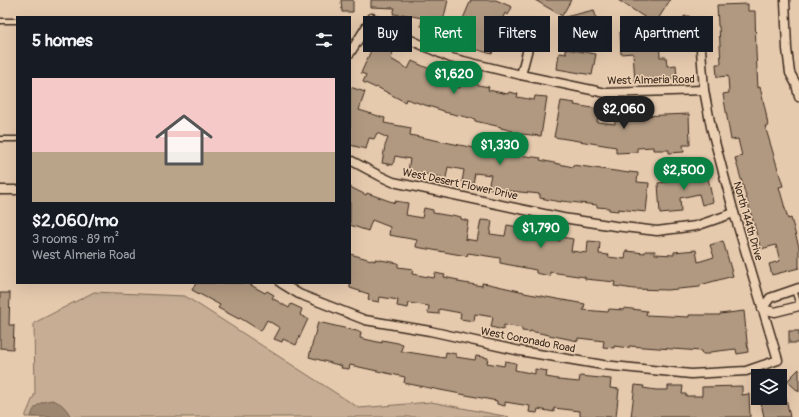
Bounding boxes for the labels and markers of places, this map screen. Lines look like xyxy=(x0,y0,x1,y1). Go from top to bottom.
pin: $1,620 xyxy=(421,61,487,95)
pin: $2,060 xyxy=(591,96,657,130)
pin: $1,330 xyxy=(467,132,533,166)
pin: $2,500 xyxy=(651,157,717,191)
pin: $1,790 xyxy=(508,215,574,249)

